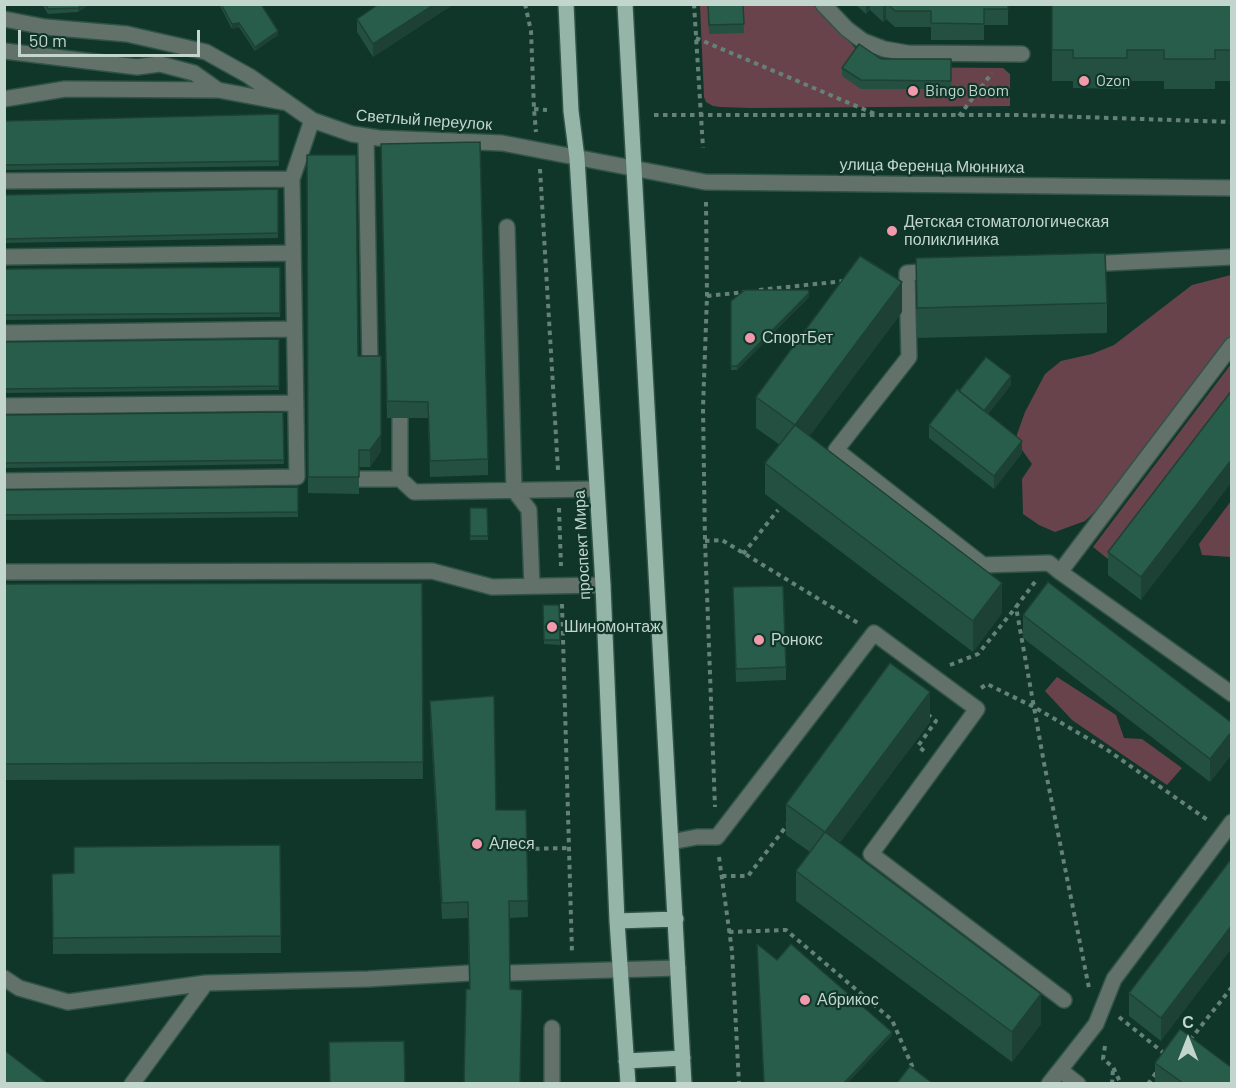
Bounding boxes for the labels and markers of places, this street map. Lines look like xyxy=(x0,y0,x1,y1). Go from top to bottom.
place label: Ozon xyxy=(1096,71,1130,91)
marker: Ozon xyxy=(1077,74,1091,88)
place label: Bingo Boom xyxy=(925,81,1009,101)
marker: Bingo Boom xyxy=(906,84,920,98)
place label: Детская стоматологическая поликлиника xyxy=(904,212,1109,250)
marker: Детская стоматологическая поликлиника xyxy=(885,224,899,238)
place label: СпортБет xyxy=(762,328,833,348)
marker: СпортБет xyxy=(743,331,757,345)
place label: Шиномонтаж xyxy=(564,617,661,637)
marker: Шиномонтаж xyxy=(545,620,559,634)
place label: Ронокс xyxy=(771,630,823,650)
marker: Ронокс xyxy=(752,633,766,647)
place label: Алеся xyxy=(489,834,535,854)
marker: Алеся xyxy=(470,837,484,851)
place label: Абрикос xyxy=(817,990,879,1010)
marker: Абрикос xyxy=(798,993,812,1007)

